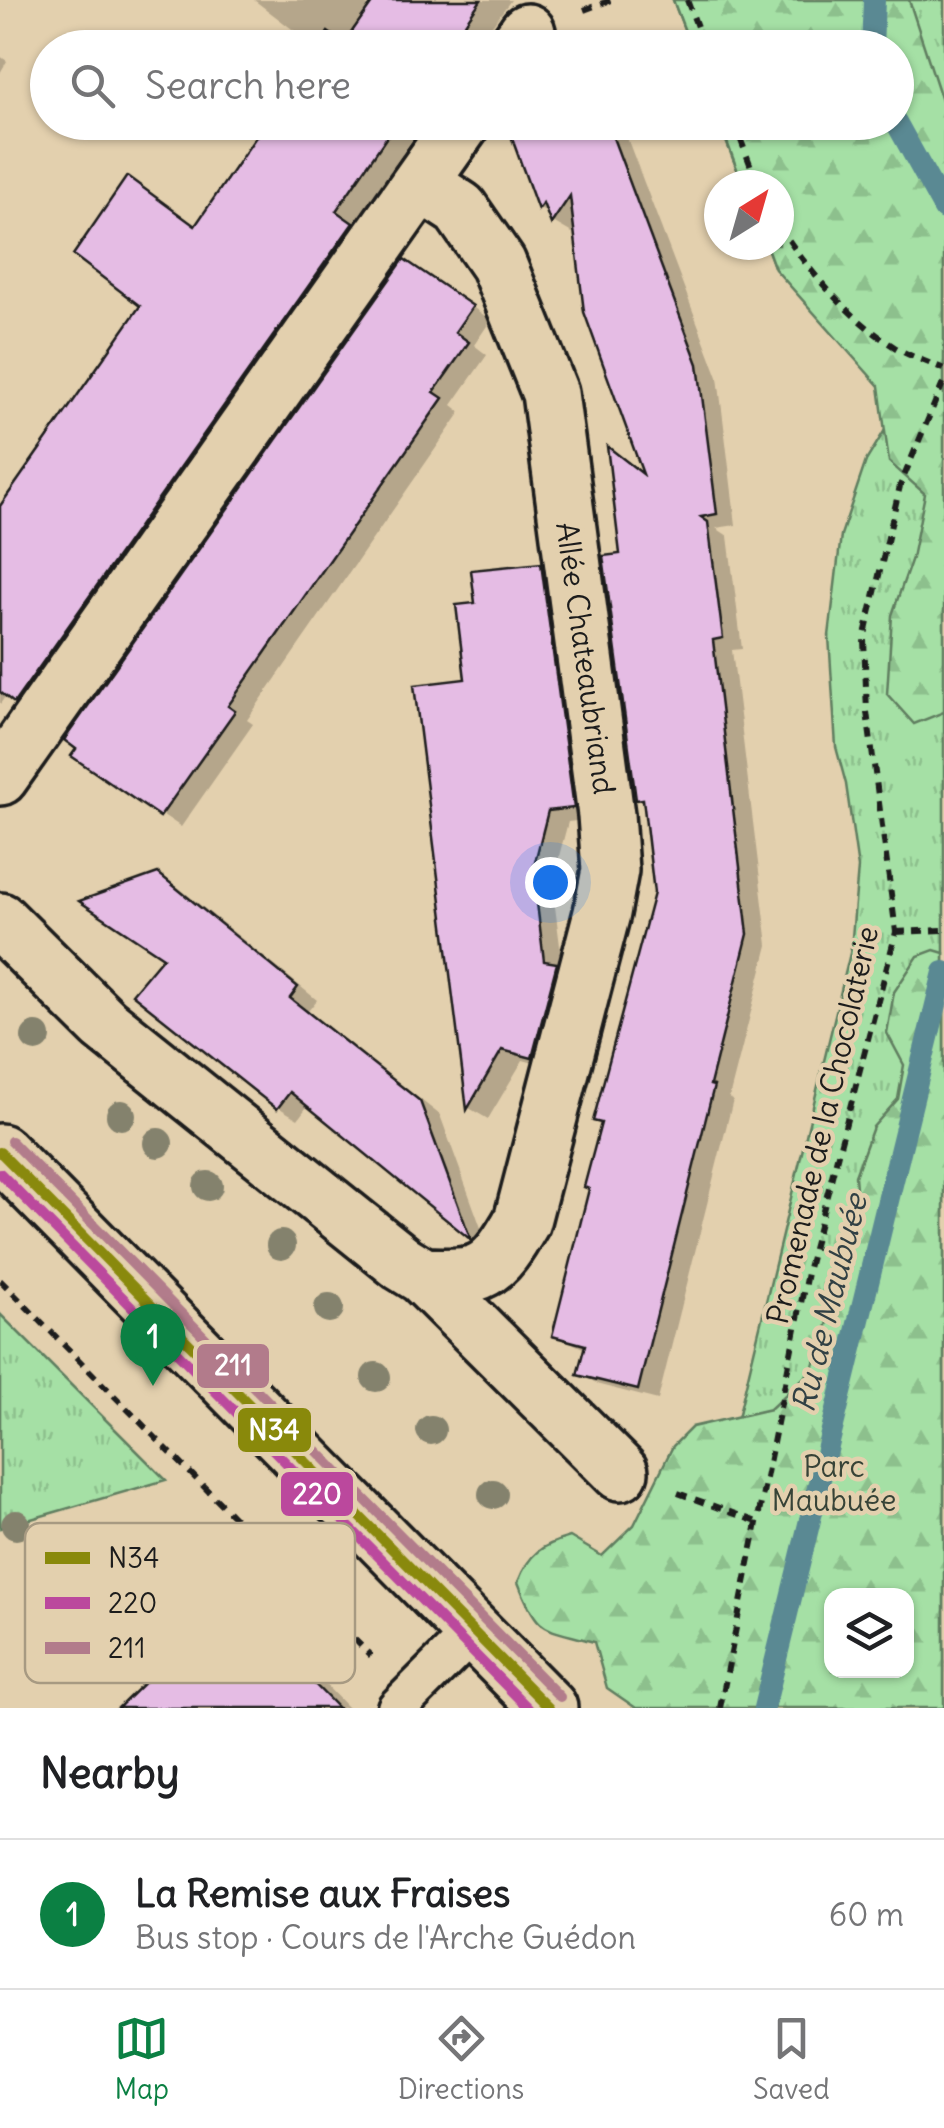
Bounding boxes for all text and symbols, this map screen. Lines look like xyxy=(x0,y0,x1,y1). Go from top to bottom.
search box xyxy=(30,30,914,140)
icon: search xyxy=(65,58,120,113)
text: Search here xyxy=(145,62,351,109)
north arrow xyxy=(704,170,794,260)
street label: Allée Chateaubriand xyxy=(548,519,624,797)
your location xyxy=(525,857,576,908)
street label: Promenade de la Chocolaterie xyxy=(758,922,886,1328)
water label: Ru de Maubuée xyxy=(782,1187,877,1416)
pin: 1 xyxy=(120,1304,186,1386)
line badge: 211 xyxy=(195,1342,271,1390)
text: 211 xyxy=(214,1347,252,1383)
line badge: N34 xyxy=(236,1406,313,1454)
text: N34 xyxy=(248,1412,300,1448)
park label: Parc Maubuée xyxy=(772,1447,896,1519)
line badge: 220 xyxy=(279,1470,355,1518)
text: 220 xyxy=(292,1476,342,1512)
legend xyxy=(25,1523,355,1683)
text: N34 xyxy=(108,1540,159,1576)
text: 220 xyxy=(108,1585,157,1621)
map controls xyxy=(824,1588,914,1678)
button: layers xyxy=(824,1588,914,1678)
text: 211 xyxy=(108,1630,146,1666)
text: Nearby xyxy=(40,1747,179,1799)
text: La Remise aux Fraises xyxy=(135,1870,510,1917)
text: 1 xyxy=(66,1894,79,1935)
text: 60 m xyxy=(829,1894,904,1935)
text: Bus stop · Cours de l'Arche Guédon xyxy=(135,1917,636,1958)
tab: Map xyxy=(114,2011,169,2107)
tab: Directions xyxy=(398,2011,524,2107)
tab: Saved xyxy=(753,2011,830,2107)

